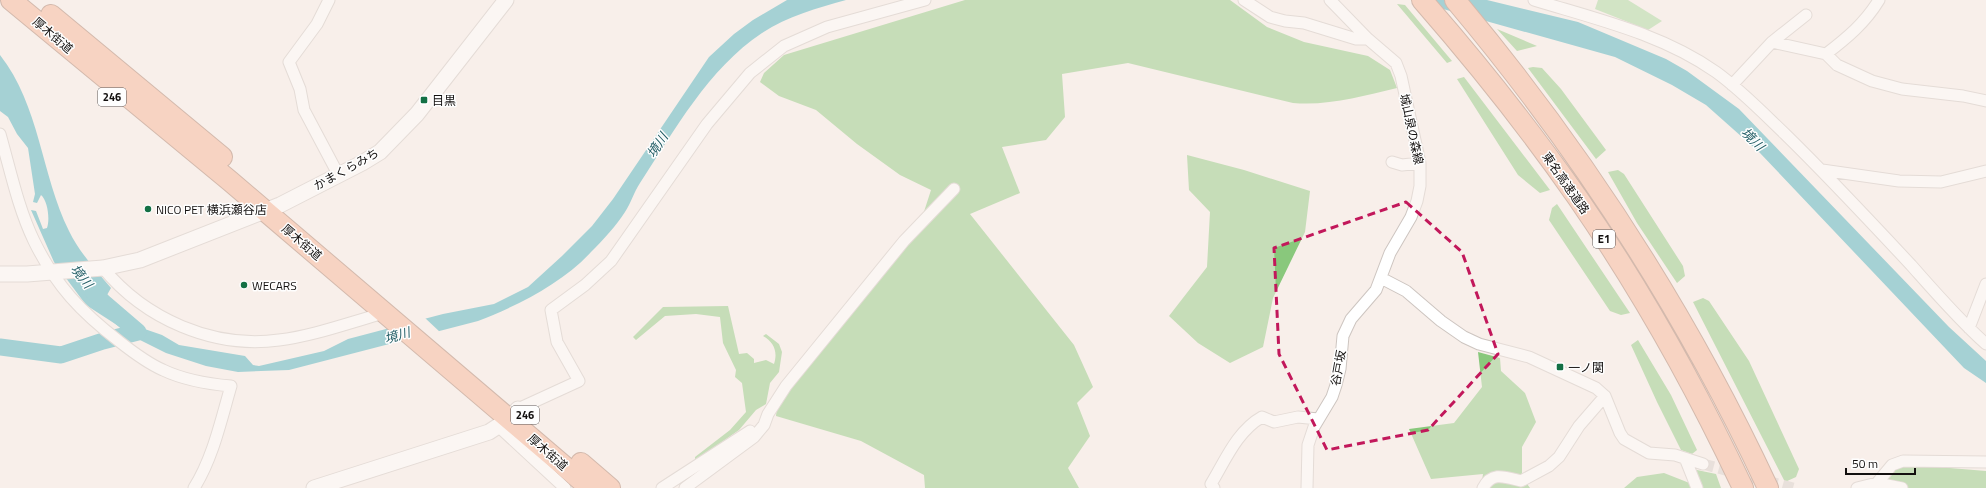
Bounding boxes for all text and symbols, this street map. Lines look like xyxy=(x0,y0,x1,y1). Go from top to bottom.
street label: 厚木街道 xyxy=(29,12,77,58)
road number: 246 xyxy=(98,88,126,106)
place label: 目黒 xyxy=(432,91,456,110)
street label: 城山泉の森線 xyxy=(1395,92,1429,166)
marker: 目黒 xyxy=(419,95,429,105)
water label: 境川 xyxy=(1737,123,1771,157)
water label: 境川 xyxy=(642,127,674,161)
street label: かまくらみち xyxy=(310,143,382,195)
street label: 東名高速道路 xyxy=(1538,148,1594,218)
place label: NICO PET 横浜瀬谷店 xyxy=(156,200,267,219)
marker: NICO PET 横浜瀬谷店 xyxy=(143,204,153,214)
street label: 厚木街道 xyxy=(278,219,326,265)
road number: E1 xyxy=(1593,230,1615,248)
water label: 境川 xyxy=(66,260,99,294)
place label: WECARS xyxy=(252,276,297,295)
marker: WECARS xyxy=(239,280,249,290)
water label: 境川 xyxy=(382,321,414,348)
street label: 谷戸坂 xyxy=(1326,349,1350,387)
place label: 一ノ関 xyxy=(1568,358,1604,377)
marker: 一ノ関 xyxy=(1555,362,1565,372)
road number: 246 xyxy=(511,406,539,424)
street label: 厚木街道 xyxy=(524,429,572,475)
scale bar xyxy=(1846,450,1915,476)
text: 50 m xyxy=(1852,454,1878,473)

